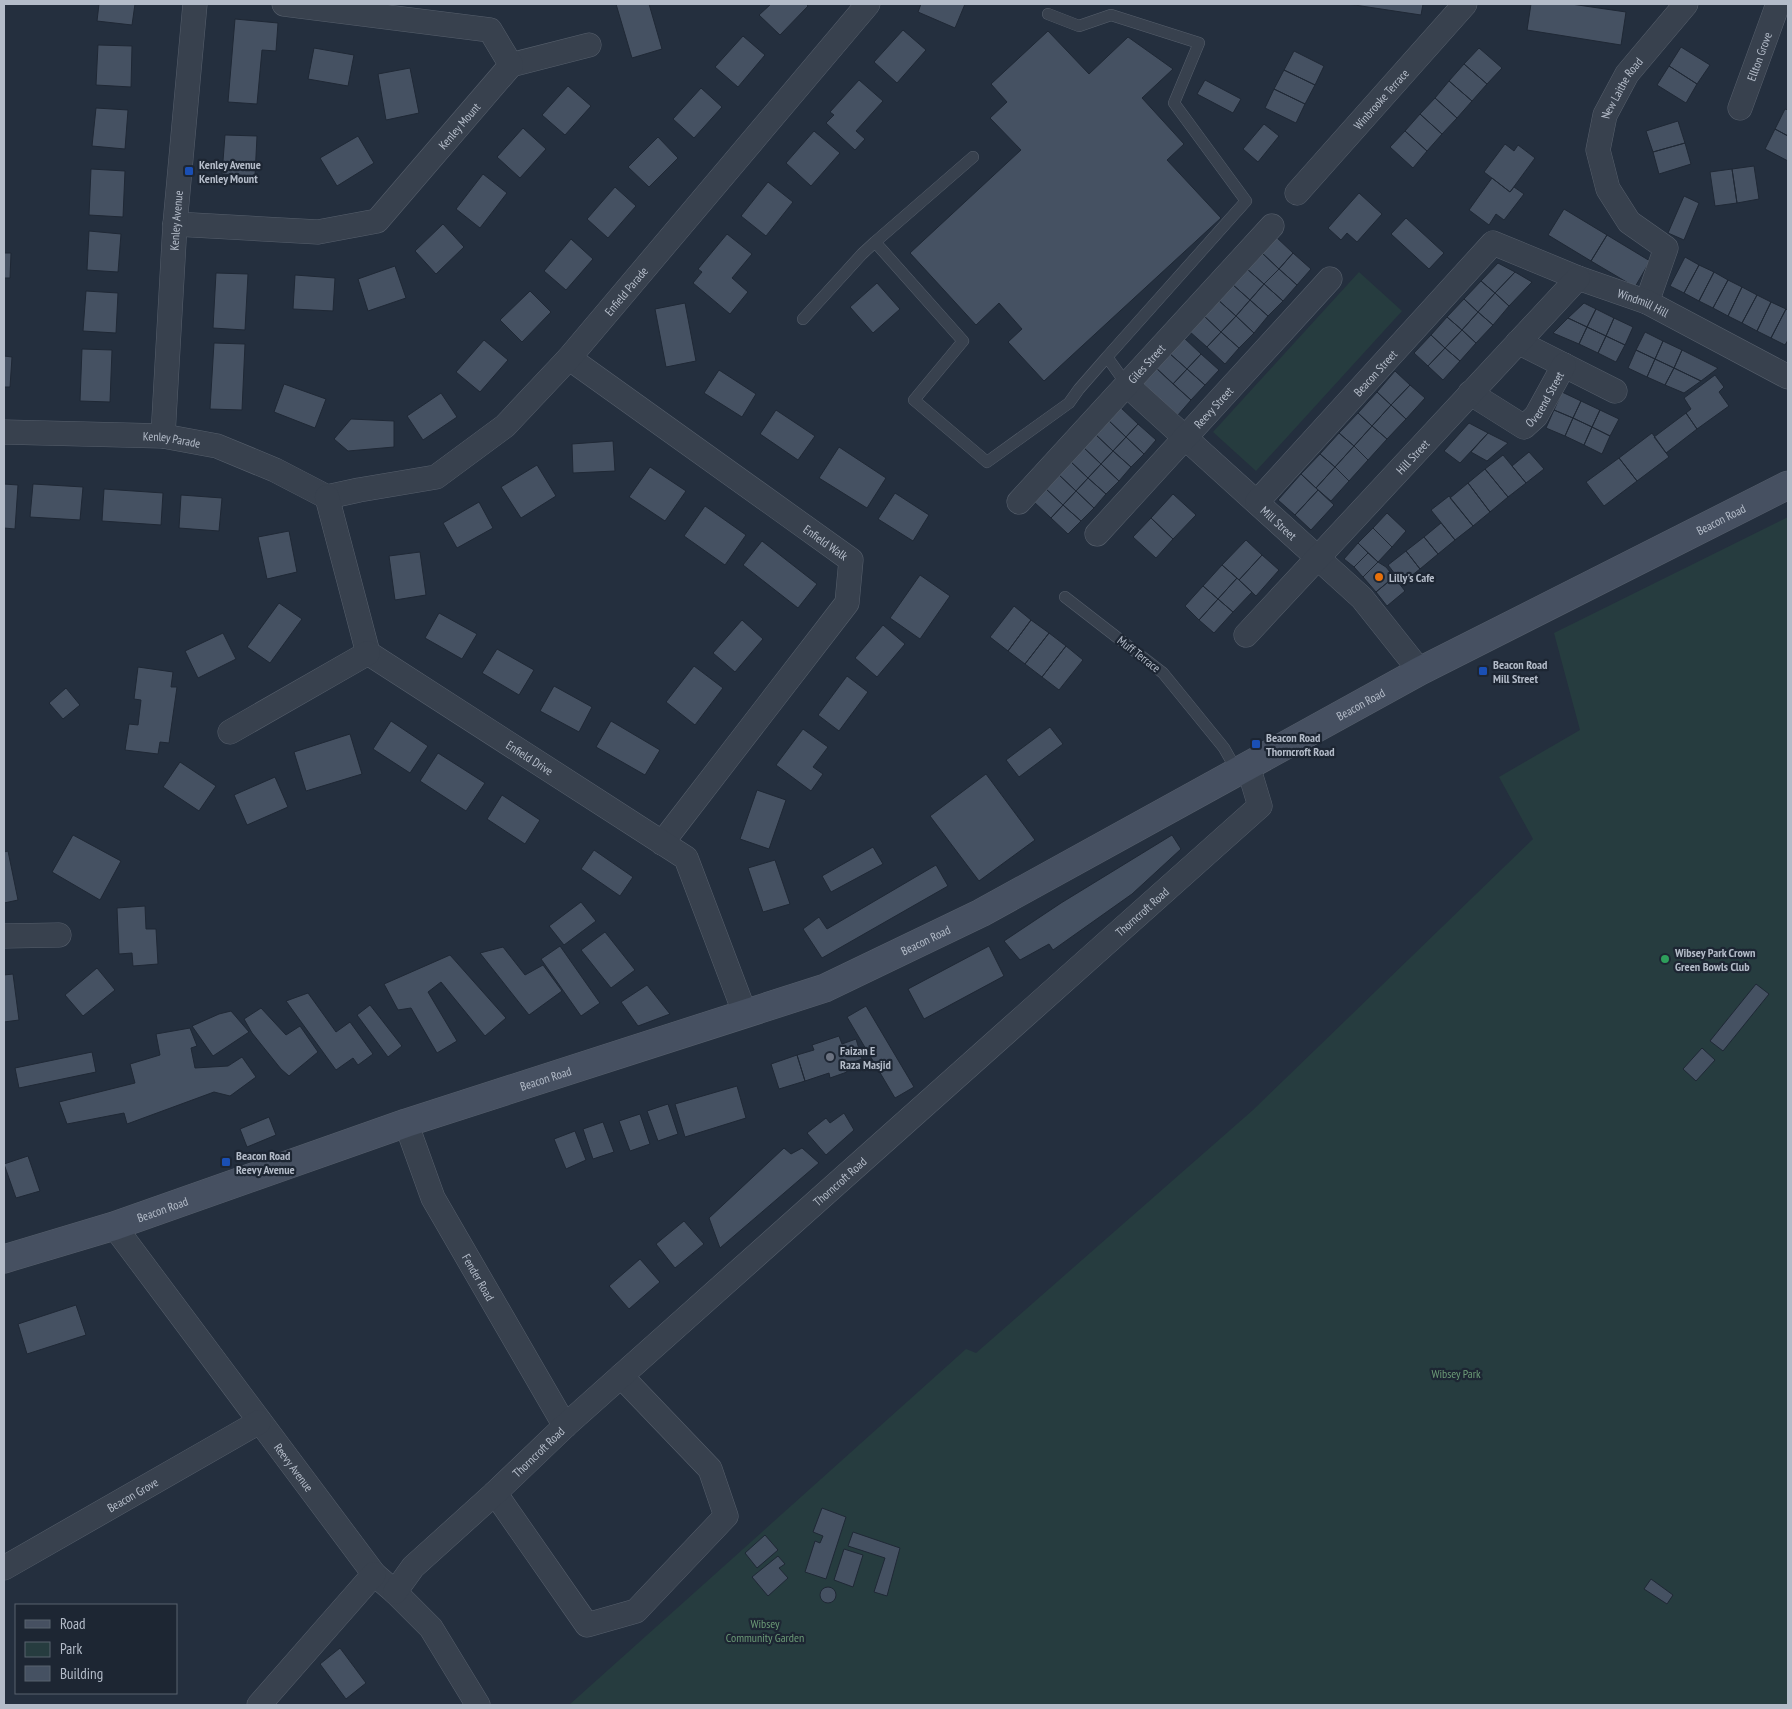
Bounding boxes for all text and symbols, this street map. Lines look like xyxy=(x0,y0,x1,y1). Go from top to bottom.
street label: Ellton Grove xyxy=(1743,30,1775,83)
street label: New Laithe Road xyxy=(1597,54,1645,120)
street label: Winbrooke Terrace xyxy=(1350,65,1412,132)
street label: Kenley Mount xyxy=(435,99,484,152)
place label: Kenley Avenue Kenley Mount xyxy=(199,157,261,186)
marker: Kenley Avenue Kenley Mount xyxy=(183,165,195,177)
street label: Kenley Avenue xyxy=(166,190,186,251)
street label: Enfield Parade xyxy=(601,263,651,318)
street label: Windmill Hill xyxy=(1616,285,1672,320)
street label: Giles Street xyxy=(1124,340,1168,386)
street label: Beacon Street xyxy=(1350,346,1400,399)
street label: Overend Street xyxy=(1522,368,1567,430)
street label: Reevy Street xyxy=(1190,382,1236,431)
street label: Kenley Parade xyxy=(143,428,202,450)
street label: Hill Street xyxy=(1392,435,1432,477)
street label: Beacon Road xyxy=(1694,500,1748,538)
street label: Mill Street xyxy=(1258,503,1300,543)
street label: Enfield Walk xyxy=(801,521,851,563)
place label: Lilly's Cafe xyxy=(1389,570,1434,585)
marker: Lilly's Cafe xyxy=(1373,571,1385,583)
street label: Muff Terrace xyxy=(1114,632,1164,676)
place label: Beacon Road Mill Street xyxy=(1493,657,1547,686)
marker: Beacon Road Mill Street xyxy=(1477,665,1489,677)
street label: Beacon Road xyxy=(1334,684,1387,723)
place label: Beacon Road Thorncroft Road xyxy=(1266,730,1335,759)
street label: Enfield Drive xyxy=(504,737,556,778)
marker: Beacon Road Thorncroft Road xyxy=(1250,738,1262,750)
street label: Thorncroft Road xyxy=(1112,884,1171,939)
street label: Beacon Road xyxy=(898,922,952,958)
place label: Wibsey Park Crown Green Bowls Club xyxy=(1674,945,1755,974)
marker: Wibsey Park Crown Green Bowls Club xyxy=(1659,953,1671,965)
place label: Faizan E Raza Masjid xyxy=(840,1043,891,1072)
marker: Faizan E Raza Masjid xyxy=(824,1051,836,1063)
street label: Beacon Road xyxy=(518,1063,573,1093)
place label: Beacon Road Reevy Avenue xyxy=(236,1148,295,1177)
street label: Thorncroft Road xyxy=(810,1153,869,1209)
marker: Beacon Road Reevy Avenue xyxy=(220,1156,232,1168)
street label: Beacon Road xyxy=(135,1193,190,1225)
street label: Fender Road xyxy=(459,1251,498,1303)
park label: Wibsey Park xyxy=(1431,1366,1481,1381)
street label: Thorncroft Road xyxy=(509,1423,567,1480)
street label: Reevy Avenue xyxy=(271,1440,317,1494)
street label: Beacon Grove xyxy=(104,1474,161,1515)
legend xyxy=(15,1604,178,1694)
text: Road xyxy=(60,1614,86,1633)
park label: Wibsey Community Garden xyxy=(726,1616,804,1645)
text: Park xyxy=(60,1639,82,1658)
text: Building xyxy=(60,1664,103,1683)

